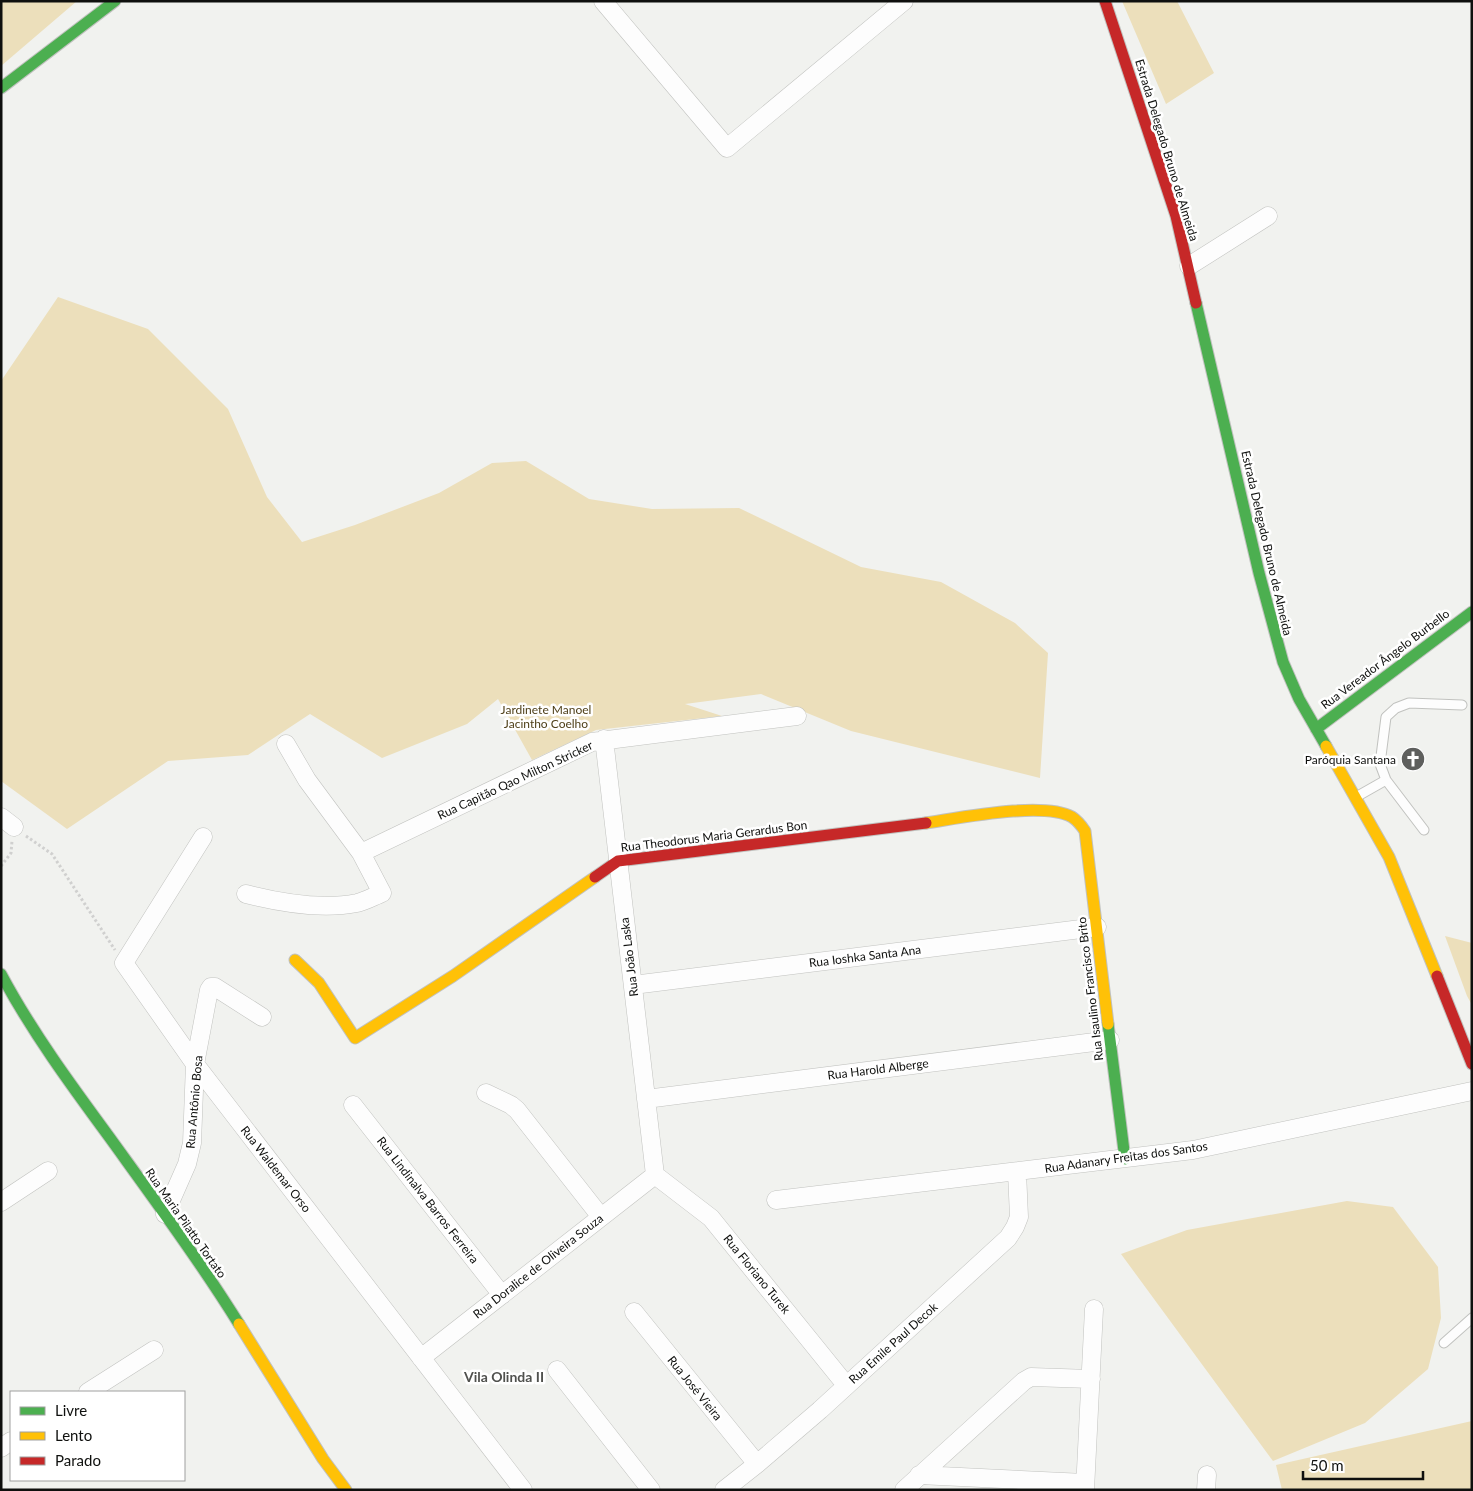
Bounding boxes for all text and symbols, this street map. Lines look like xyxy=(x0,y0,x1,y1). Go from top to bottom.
street label: Estrada Delegado Bruno de Almeida xyxy=(1132,57,1202,243)
street label: Estrada Delegado Bruno de Almeida xyxy=(1238,449,1296,637)
street label: Rua Vereador Ângelo Burbello xyxy=(1318,606,1452,712)
park label: Jardinete Manoel Jacintho Coelho xyxy=(501,702,591,731)
street label: Rua Capitão Qao Milton Stricker xyxy=(435,737,596,823)
church icon: Paróquia Santana xyxy=(1400,746,1426,772)
place label: Paróquia Santana xyxy=(1305,752,1396,767)
street label: Rua Theodorus Maria Gerardus Bon xyxy=(620,817,808,855)
street label: Rua Isaulino Francisco Brito xyxy=(1074,916,1106,1062)
street label: Rua João Laska xyxy=(617,917,641,997)
street label: Rua Ioshka Santa Ana xyxy=(808,942,922,970)
street label: Rua Antônio Bosa xyxy=(182,1055,206,1149)
street label: Rua Harold Alberge xyxy=(827,1055,929,1083)
street label: Rua Waldemar Orso xyxy=(238,1123,314,1215)
street label: Rua Lindinalva Barros Ferreira xyxy=(374,1134,482,1266)
street label: Rua Adanary Freitas dos Santos xyxy=(1044,1138,1208,1176)
street label: Rua Maria Pilatto Tortato xyxy=(142,1165,230,1281)
street label: Rua Doralice de Oliveira Souza xyxy=(470,1210,606,1321)
street label: Rua Floriano Turek xyxy=(720,1231,794,1317)
street label: Rua Emile Paul Decok xyxy=(846,1299,941,1387)
street label: Rua José Vieira xyxy=(664,1353,726,1423)
district label: Vila Olinda II xyxy=(463,1368,544,1385)
legend xyxy=(10,1391,185,1481)
text: Livre xyxy=(55,1401,87,1419)
text: Lento xyxy=(55,1426,92,1444)
scale bar xyxy=(1303,1448,1423,1480)
text: Parado xyxy=(55,1451,101,1469)
text: 50 m xyxy=(1310,1456,1344,1474)

